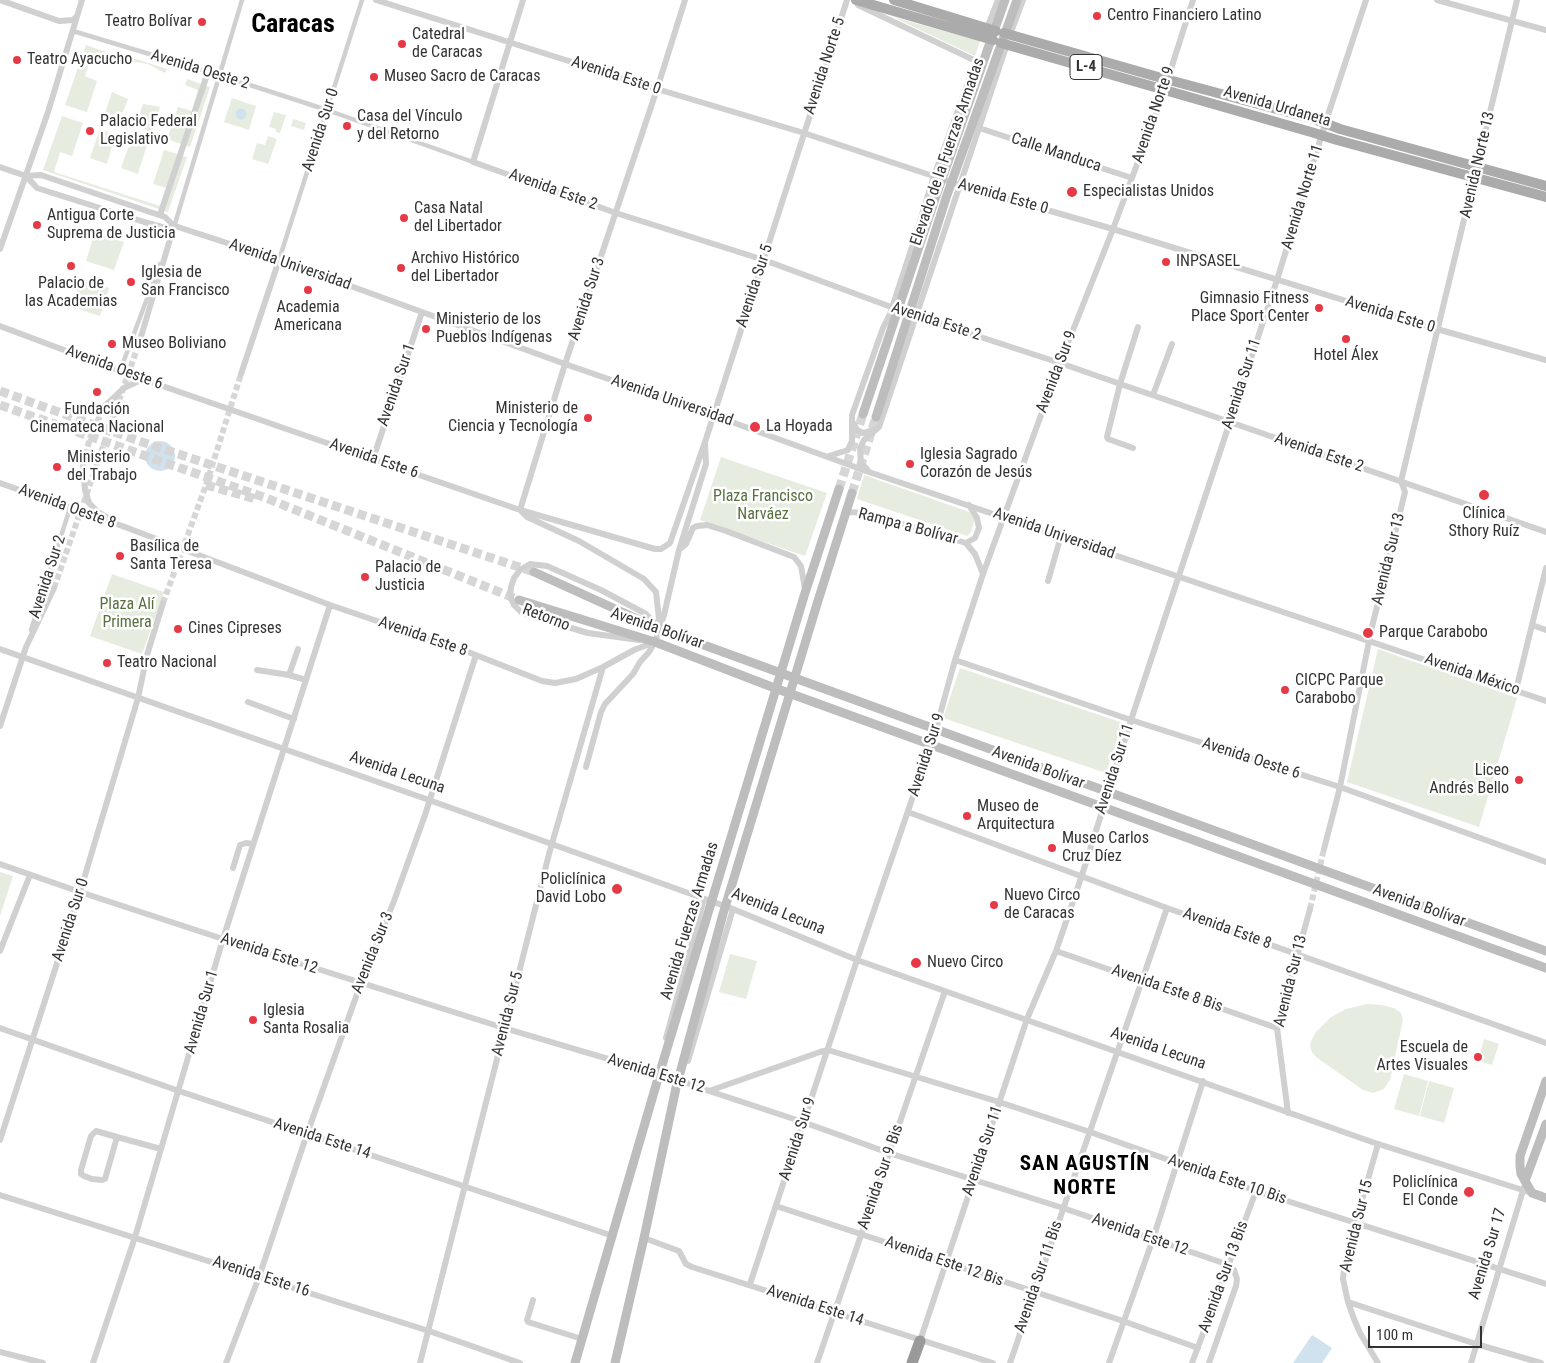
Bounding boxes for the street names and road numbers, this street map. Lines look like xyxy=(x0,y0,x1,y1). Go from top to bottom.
street label: Avenida Norte 5 xyxy=(800,15,850,117)
street label: Avenida Oeste 2 xyxy=(148,46,252,94)
street label: Avenida Este 0 xyxy=(569,53,663,99)
road number: L-4 xyxy=(1070,54,1102,80)
street label: Elevado de la Fuerzas Armadas xyxy=(907,56,989,248)
street label: Avenida Norte 9 xyxy=(1129,64,1179,166)
street label: Avenida Urdaneta xyxy=(1221,83,1333,131)
street label: Avenida Sur 0 xyxy=(299,86,343,174)
street label: Avenida Norte 13 xyxy=(1456,110,1500,220)
street label: Calle Manduca xyxy=(1009,129,1103,177)
street label: Avenida Norte 11 xyxy=(1278,142,1328,252)
street label: Avenida Este 2 xyxy=(506,165,600,215)
street label: Avenida Este 0 xyxy=(956,175,1050,219)
street label: Avenida Universidad xyxy=(226,235,354,295)
street label: Avenida Sur 5 xyxy=(733,242,777,330)
street label: Avenida Sur 3 xyxy=(565,255,609,343)
street label: Avenida Este 0 xyxy=(1343,292,1437,338)
street label: Avenida Este 2 xyxy=(889,299,983,345)
street label: Avenida Sur 9 xyxy=(1033,328,1081,416)
street label: Avenida Sur 11 xyxy=(1218,336,1266,432)
street label: Avenida Sur 1 xyxy=(374,341,420,429)
street label: Avenida Oeste 6 xyxy=(63,342,165,394)
street label: Avenida Universidad xyxy=(608,371,736,431)
street label: Avenida Este 2 xyxy=(1272,429,1366,477)
street label: Avenida Este 6 xyxy=(327,435,421,483)
street label: Avenida Oeste 8 xyxy=(16,481,118,533)
street label: Rampa a Bolívar xyxy=(856,504,960,550)
street label: Avenida Universidad xyxy=(990,504,1118,564)
street label: Avenida Sur 13 xyxy=(1368,511,1410,607)
street label: Avenida Sur 2 xyxy=(26,533,70,621)
street label: Retorno xyxy=(520,600,572,636)
street label: Avenida Bolívar xyxy=(608,604,706,654)
street label: Avenida Este 8 xyxy=(376,613,470,661)
street label: Avenida México xyxy=(1422,650,1522,700)
street label: Avenida Sur 9 xyxy=(905,711,949,799)
street label: Avenida Sur 11 xyxy=(1091,721,1139,817)
street label: Avenida Oeste 6 xyxy=(1200,734,1302,784)
street label: Avenida Bolívar xyxy=(989,742,1087,794)
street label: Avenida Lecuna xyxy=(347,748,447,798)
street label: Avenida Fuerzas Armadas xyxy=(657,840,723,1002)
street label: Avenida Sur 0 xyxy=(49,876,93,964)
street label: Avenida Bolívar xyxy=(1370,880,1468,932)
street label: Avenida Lecuna xyxy=(728,884,828,940)
street label: Avenida Este 8 xyxy=(1180,904,1274,954)
street label: Avenida Sur 3 xyxy=(348,909,398,997)
street label: Avenida Este 12 xyxy=(218,929,320,979)
street label: Avenida Sur 13 xyxy=(1270,933,1312,1029)
street label: Avenida Este 8 Bis xyxy=(1109,961,1225,1017)
street label: Avenida Sur 1 xyxy=(181,968,223,1056)
street label: Avenida Sur 5 xyxy=(488,970,528,1058)
street label: Avenida Lecuna xyxy=(1108,1024,1208,1074)
street label: Avenida Este 12 xyxy=(605,1050,707,1098)
street label: Avenida Sur 9 xyxy=(776,1095,820,1183)
street label: Avenida Sur 11 xyxy=(959,1103,1007,1199)
street label: Avenida Este 14 xyxy=(271,1114,373,1164)
street label: Avenida Sur 9 Bis xyxy=(854,1122,908,1232)
street label: Avenida Este 10 Bis xyxy=(1165,1151,1289,1209)
street label: Avenida Sur 15 xyxy=(1336,1178,1378,1274)
street label: Avenida Sur 17 xyxy=(1465,1206,1511,1302)
street label: Avenida Este 12 xyxy=(1089,1210,1191,1260)
street label: Avenida Sur 11 Bis xyxy=(1011,1218,1067,1336)
street label: Avenida Sur 13 Bis xyxy=(1195,1218,1253,1336)
street label: Avenida Este 12 Bis xyxy=(882,1233,1006,1291)
street label: Avenida Este 16 xyxy=(210,1252,312,1302)
street label: Avenida Este 14 xyxy=(764,1281,866,1331)

